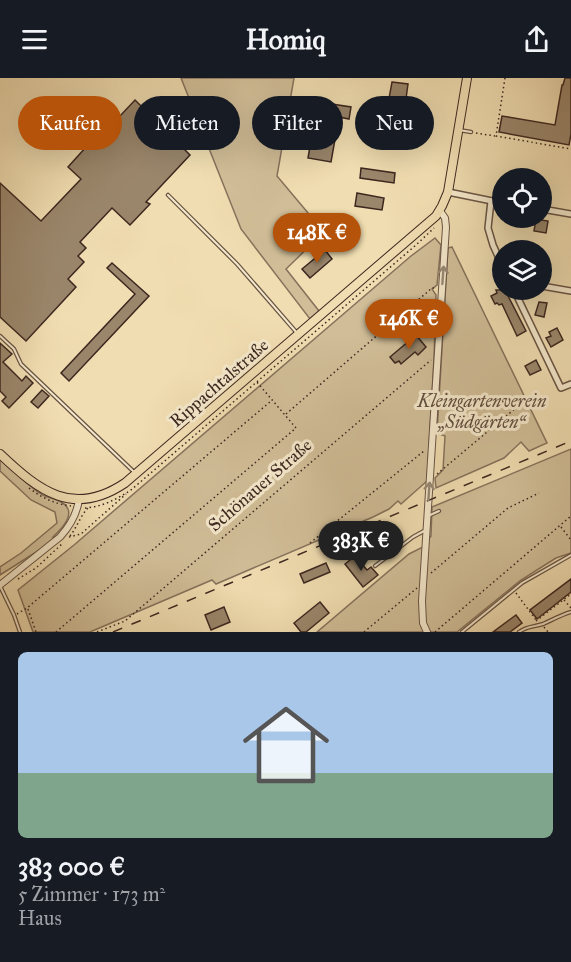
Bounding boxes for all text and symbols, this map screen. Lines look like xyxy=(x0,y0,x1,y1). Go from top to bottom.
icon: menu xyxy=(18,23,51,56)
text: Homiq xyxy=(246,23,325,56)
icon: share xyxy=(520,23,553,56)
chip: Kaufen xyxy=(18,96,122,150)
chip: Mieten xyxy=(134,96,240,150)
chip: Filter xyxy=(252,96,343,150)
chip: Neu xyxy=(355,96,434,150)
map controls xyxy=(492,168,552,300)
button: locate xyxy=(492,168,552,228)
pin: 148K € xyxy=(268,213,366,264)
text: 148K € xyxy=(287,220,347,244)
button: layers xyxy=(492,240,552,300)
one-way arrow xyxy=(438,266,449,286)
pin: 146K € xyxy=(360,299,458,350)
text: 146K € xyxy=(379,306,439,330)
street label: Rippachtalstraße xyxy=(165,334,273,432)
park label: Kleingartenverein „Südgärten“ xyxy=(417,390,547,433)
street label: Schönauer Straße xyxy=(204,434,316,536)
one-way arrow xyxy=(424,481,435,501)
pin: 383K € xyxy=(312,521,410,572)
text: 383K € xyxy=(332,528,390,552)
icon: home xyxy=(232,691,340,799)
text: 383 000 € xyxy=(18,850,125,882)
text: 5 Zimmer · 173 m² xyxy=(18,882,165,906)
text: Haus xyxy=(18,906,62,930)

